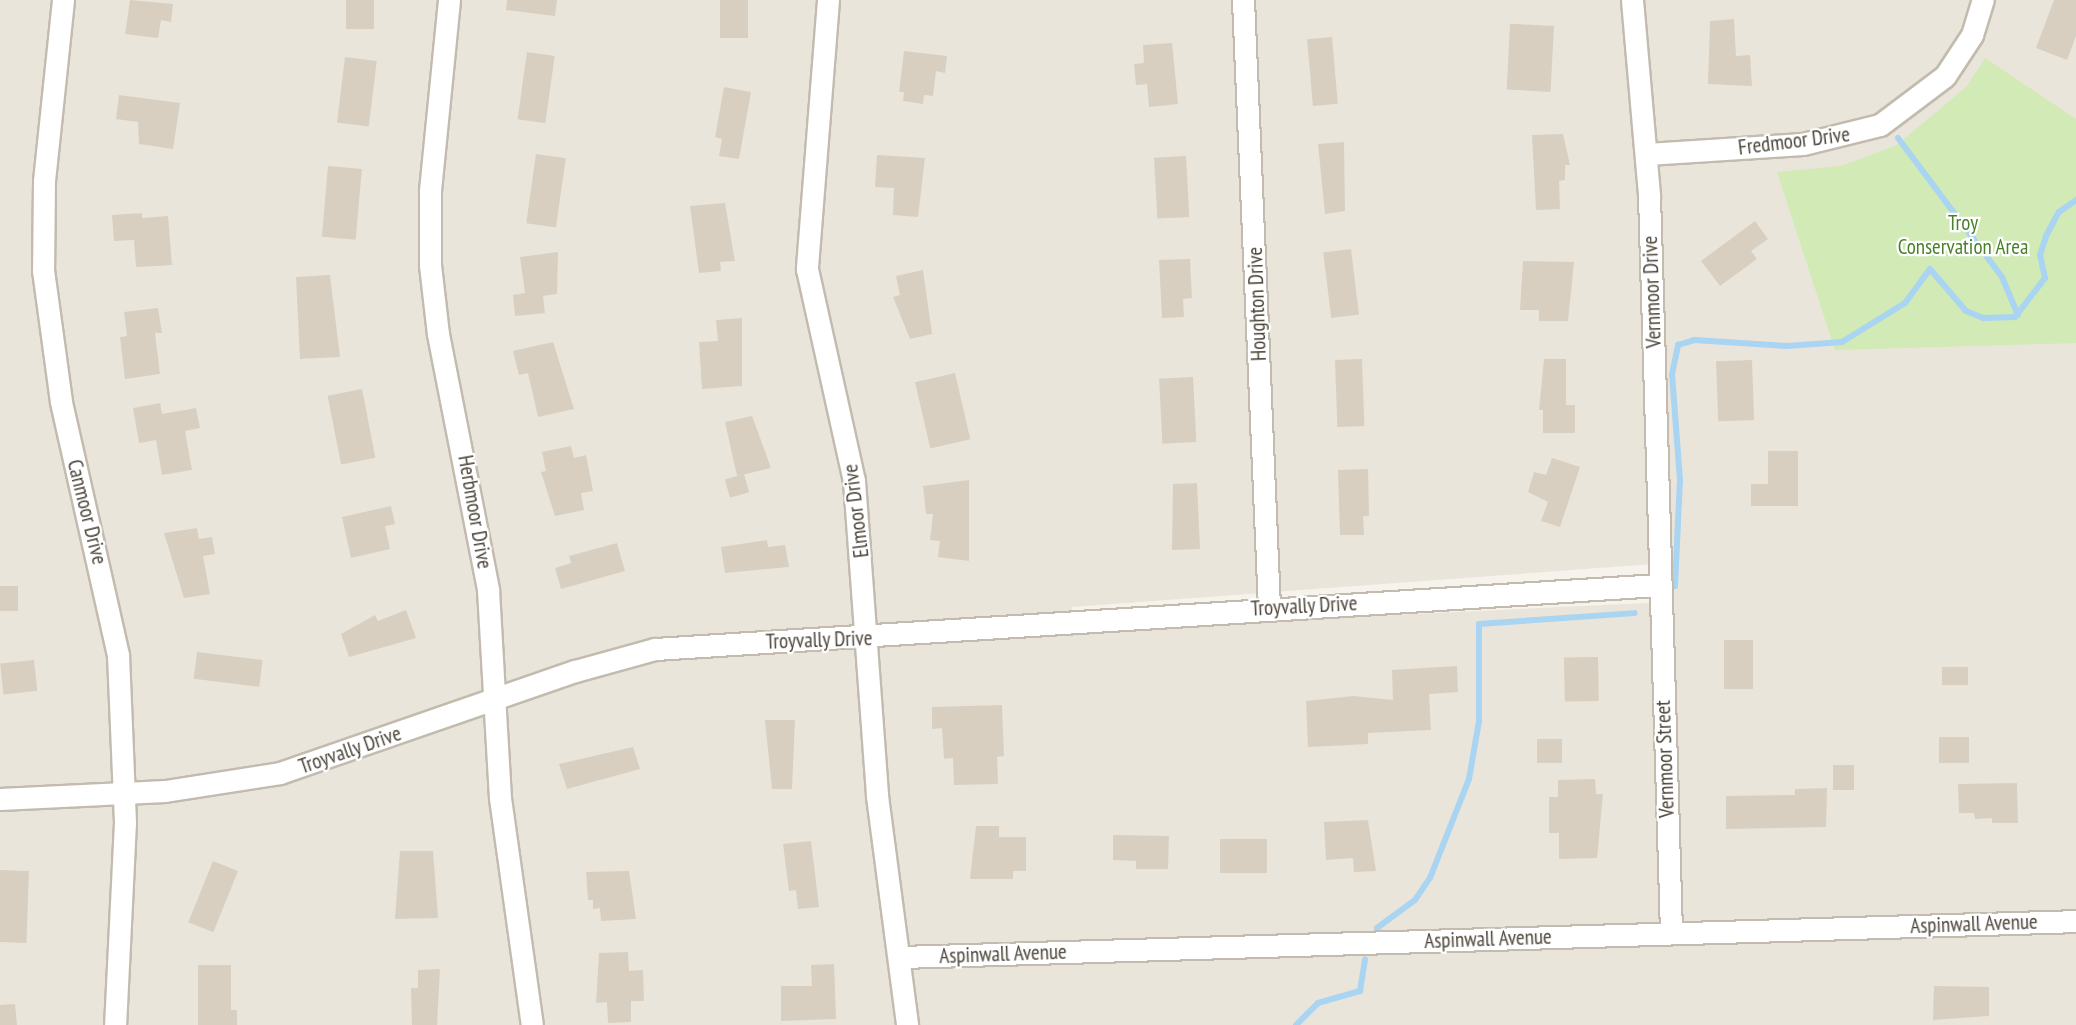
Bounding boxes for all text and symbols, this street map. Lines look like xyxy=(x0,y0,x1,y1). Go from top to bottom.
street label: Fredmoor Drive xyxy=(1737,122,1851,160)
park label: Troy Conservation Area xyxy=(1897,210,2029,260)
street label: Vernmoor Drive xyxy=(1637,235,1667,349)
street label: Houghton Drive xyxy=(1242,246,1272,362)
street label: Herbmoor Drive xyxy=(453,453,497,571)
street label: Canmoor Drive xyxy=(62,457,112,567)
street label: Elmoor Drive xyxy=(838,463,874,559)
street label: Troyvally Drive xyxy=(1250,591,1358,621)
street label: Troyvally Drive xyxy=(765,626,873,654)
street label: Vernmoor Street xyxy=(1650,700,1680,818)
street label: Troyvally Drive xyxy=(295,721,405,779)
street label: Aspinwall Avenue xyxy=(1910,909,2038,939)
street label: Aspinwall Avenue xyxy=(1424,924,1552,954)
street label: Aspinwall Avenue xyxy=(939,939,1067,969)

